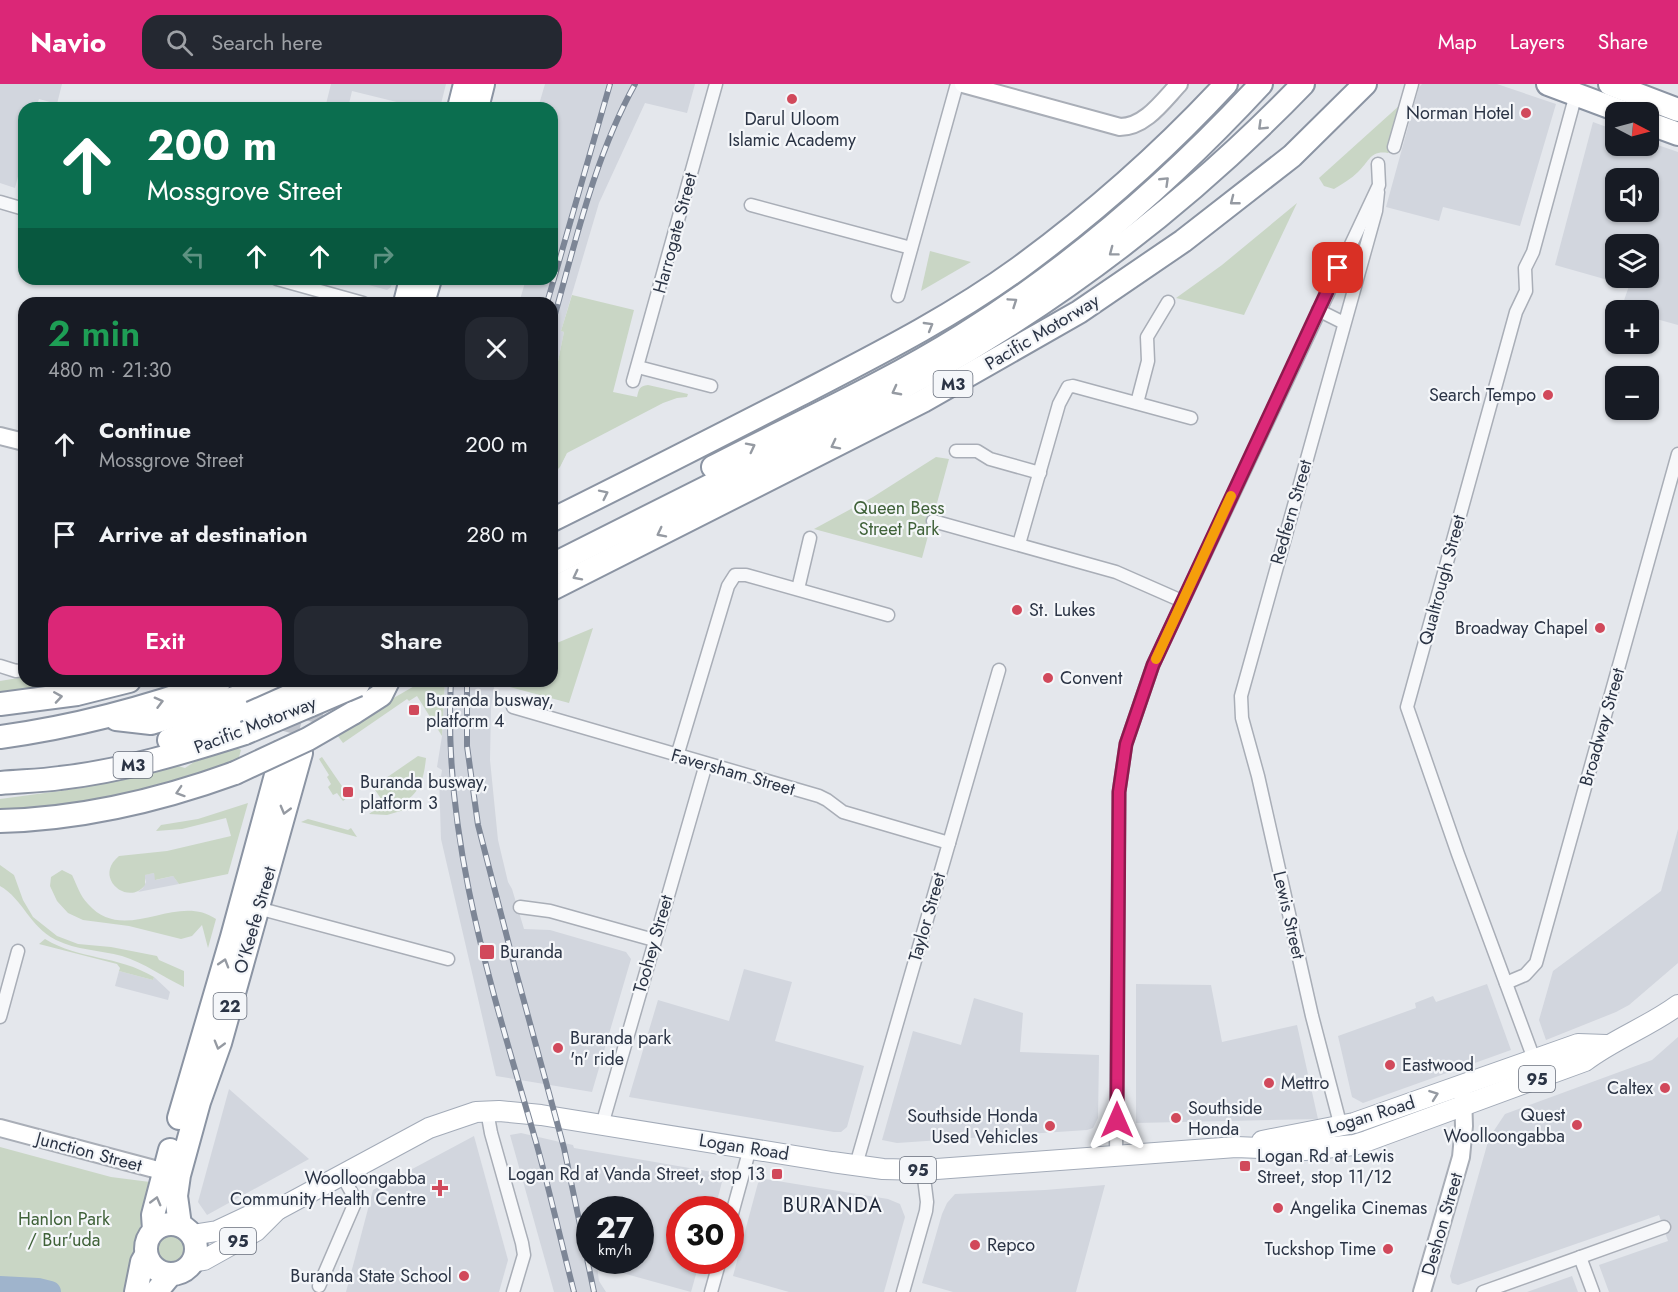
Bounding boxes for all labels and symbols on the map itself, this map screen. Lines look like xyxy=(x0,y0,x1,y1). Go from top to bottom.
marker: Darul Uloom Islamic Academy xyxy=(785,92,799,106)
place label: Norman Hotel xyxy=(1406,100,1514,126)
north arrow xyxy=(1605,102,1659,156)
place label: Darul Uloom Islamic Academy xyxy=(728,106,856,153)
marker: Norman Hotel xyxy=(1519,106,1533,120)
one-way arrow xyxy=(1259,119,1269,130)
street label: Harrogate Street xyxy=(646,169,704,296)
one-way arrow xyxy=(1159,177,1169,188)
one-way arrow xyxy=(1229,194,1240,205)
pin xyxy=(1312,242,1363,293)
one-way arrow xyxy=(1109,244,1120,255)
street label: Pacific Motorway xyxy=(980,288,1104,376)
one-way arrow xyxy=(1006,298,1017,309)
one-way arrow xyxy=(923,322,933,333)
road number: M3 xyxy=(934,371,972,397)
place label: Search Tempo xyxy=(1429,382,1536,408)
one-way arrow xyxy=(892,384,903,395)
marker: Search Tempo xyxy=(1541,388,1555,402)
one-way arrow xyxy=(831,438,842,449)
one-way arrow xyxy=(744,443,755,455)
street label: Redfern Street xyxy=(1264,456,1319,567)
one-way arrow xyxy=(598,490,609,502)
park label: Queen Bess Street Park xyxy=(854,495,944,542)
street label: Qualtrough Street xyxy=(1412,511,1472,648)
one-way arrow xyxy=(657,526,668,537)
one-way arrow xyxy=(573,568,584,580)
place label: St. Lukes xyxy=(1029,597,1095,623)
marker: St. Lukes xyxy=(1010,603,1024,617)
place label: Broadway Chapel xyxy=(1455,615,1588,641)
marker: Broadway Chapel xyxy=(1593,621,1607,635)
street label: Broadway Street xyxy=(1573,664,1631,789)
place label: Convent xyxy=(1060,665,1123,691)
marker: Convent xyxy=(1041,671,1055,685)
place label: Buranda busway, platform 4 xyxy=(426,687,554,734)
street label: Pacific Motorway xyxy=(190,690,320,760)
one-way arrow xyxy=(53,691,63,703)
one-way arrow xyxy=(153,697,164,709)
marker: Buranda busway, platform 4 xyxy=(407,703,421,717)
street label: Faversham Street xyxy=(668,742,799,802)
road number: M3 xyxy=(114,752,152,778)
place label: Buranda busway, platform 3 xyxy=(360,769,488,816)
one-way arrow xyxy=(175,785,186,798)
marker: Buranda busway, platform 3 xyxy=(341,785,355,799)
one-way arrow xyxy=(280,804,292,815)
street label: O'Keefe Street xyxy=(227,863,283,977)
street label: Lewis Street xyxy=(1266,868,1312,962)
street label: Taylor Street xyxy=(902,869,952,965)
street label: Toohey Street xyxy=(627,891,680,996)
place label: Buranda xyxy=(500,939,563,965)
marker: Buranda xyxy=(478,943,496,961)
one-way arrow xyxy=(217,958,230,968)
road number: 22 xyxy=(214,993,246,1019)
place label: Buranda park 'n' ride xyxy=(570,1025,671,1072)
one-way arrow xyxy=(214,1039,226,1050)
marker: Buranda park 'n' ride xyxy=(551,1041,565,1055)
place label: Eastwood xyxy=(1402,1052,1474,1078)
marker: Eastwood xyxy=(1383,1058,1397,1072)
road number: 95 xyxy=(1519,1066,1555,1092)
place label: Mettro xyxy=(1281,1070,1329,1096)
place label: Caltex xyxy=(1607,1075,1653,1101)
marker: Mettro xyxy=(1262,1076,1276,1090)
marker: Caltex xyxy=(1658,1081,1672,1095)
position arrow xyxy=(1085,1088,1149,1152)
street label: Logan Road xyxy=(1324,1089,1418,1141)
one-way arrow xyxy=(1428,1089,1439,1102)
place label: Southside Honda xyxy=(1188,1095,1262,1142)
place label: Quest Woolloongabba xyxy=(1443,1102,1566,1149)
place label: Southside Honda Used Vehicles xyxy=(907,1103,1038,1150)
marker: Southside Honda xyxy=(1169,1111,1183,1125)
marker: Quest Woolloongabba xyxy=(1570,1118,1584,1132)
marker: Southside Honda Used Vehicles xyxy=(1043,1119,1057,1133)
street label: Junction Street xyxy=(31,1125,145,1179)
street label: Logan Road xyxy=(697,1127,791,1167)
place label: Logan Rd at Lewis Street, stop 11/12 xyxy=(1257,1143,1394,1190)
road number: 95 xyxy=(900,1157,936,1183)
marker: Logan Rd at Lewis Street, stop 11/12 xyxy=(1238,1159,1252,1173)
place label: Logan Rd at Vanda Street, stop 13 xyxy=(508,1161,765,1187)
place label: Woolloongabba Community Health Centre xyxy=(230,1165,426,1212)
marker: Logan Rd at Vanda Street, stop 13 xyxy=(770,1167,784,1181)
street label: Deshon Street xyxy=(1415,1169,1469,1278)
marker: Woolloongabba Community Health Centre xyxy=(431,1179,449,1197)
district label: BURANDA xyxy=(783,1191,883,1220)
place label: Angelika Cinemas xyxy=(1290,1195,1427,1221)
one-way arrow xyxy=(149,1196,162,1206)
speed limit sign: 30 xyxy=(666,1196,744,1274)
marker: Angelika Cinemas xyxy=(1271,1201,1285,1215)
park label: Hanlon Park / Bur'uda xyxy=(18,1206,110,1253)
road number: 95 xyxy=(220,1228,256,1254)
place label: Repco xyxy=(987,1232,1035,1258)
place label: Tuckshop Time xyxy=(1265,1236,1376,1262)
marker: Repco xyxy=(968,1238,982,1252)
marker: Tuckshop Time xyxy=(1381,1242,1395,1256)
place label: Buranda State School xyxy=(290,1263,452,1289)
marker: Buranda State School xyxy=(457,1269,471,1283)

